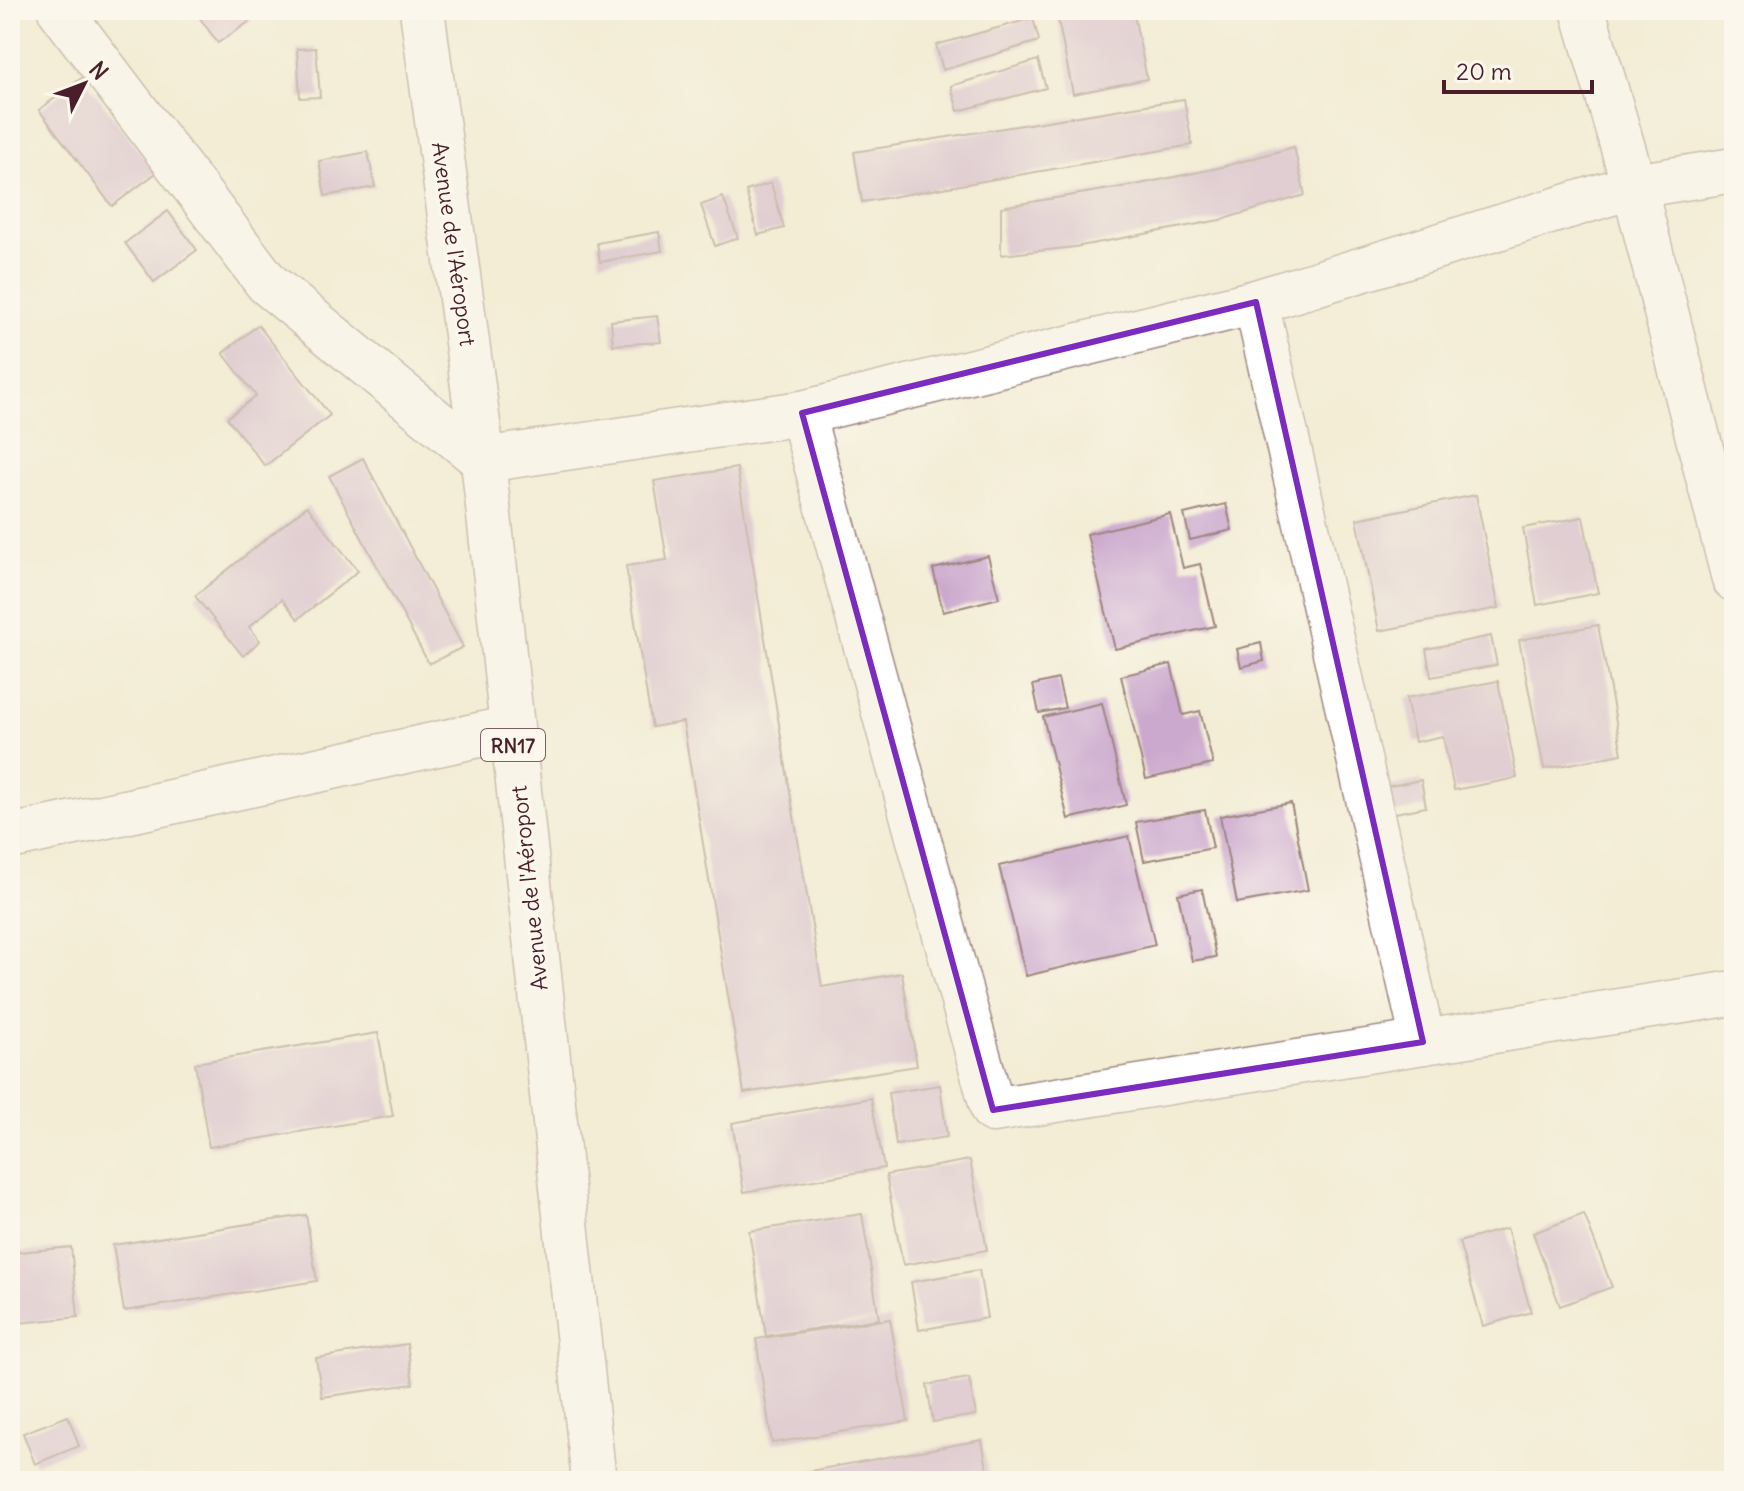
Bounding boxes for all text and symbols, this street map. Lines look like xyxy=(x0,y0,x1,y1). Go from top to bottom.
north arrow xyxy=(44,44,124,124)
scale bar xyxy=(1444,44,1592,94)
text: N xyxy=(83,56,114,86)
text: 20 m xyxy=(1456,56,1512,86)
street label: Avenue de l'Aéroport xyxy=(426,140,482,348)
road number: RN17 xyxy=(481,729,545,761)
street label: Avenue de l'Aéroport xyxy=(504,784,554,992)

